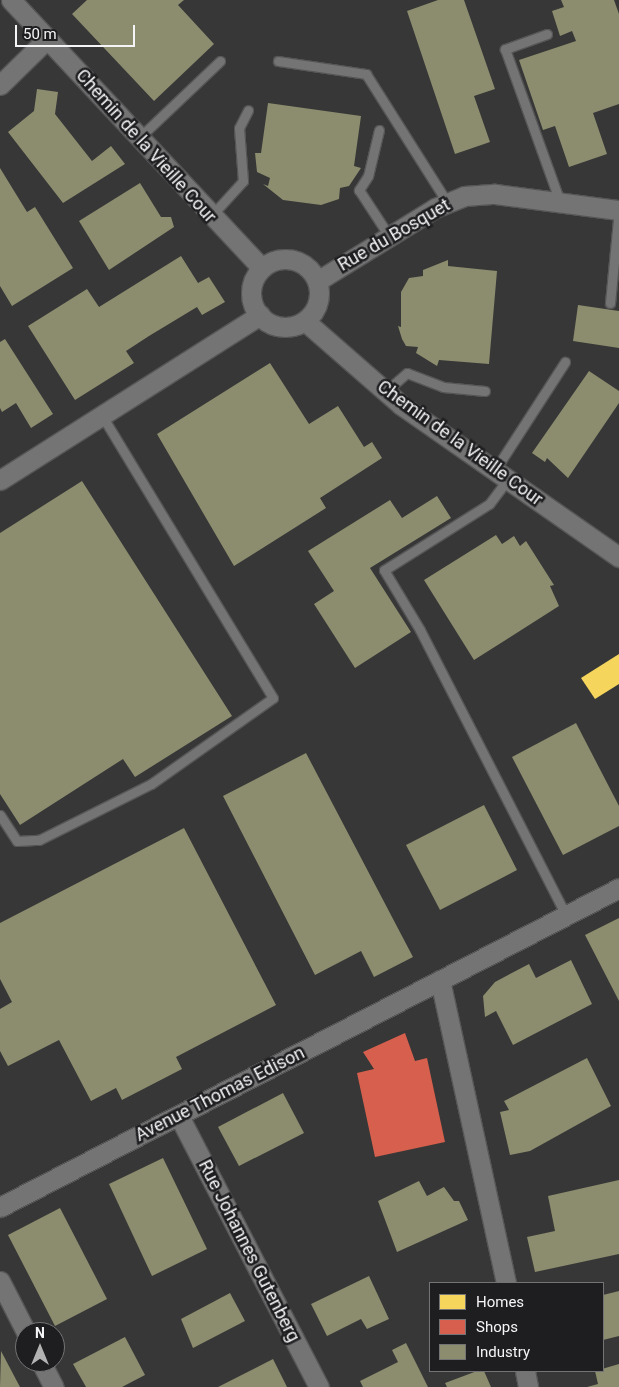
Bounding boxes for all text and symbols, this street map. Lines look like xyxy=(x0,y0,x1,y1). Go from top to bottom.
scale bar xyxy=(18,15,138,47)
text: 50 m xyxy=(23,25,57,43)
street label: Chemin de la Vieille Cour xyxy=(71,65,221,227)
street label: Rue du Bosquet xyxy=(334,194,454,276)
street label: Chemin de la Vieille Cour xyxy=(373,376,547,510)
street label: Avenue Thomas Edison xyxy=(131,1042,309,1146)
street label: Rue Johannes Gutenberg xyxy=(194,1156,304,1346)
legend xyxy=(429,1282,604,1372)
text: Homes xyxy=(476,1293,524,1311)
text: Shops xyxy=(476,1318,518,1336)
north arrow xyxy=(15,1322,65,1372)
text: N xyxy=(35,1325,45,1341)
text: Industry xyxy=(476,1343,530,1361)

